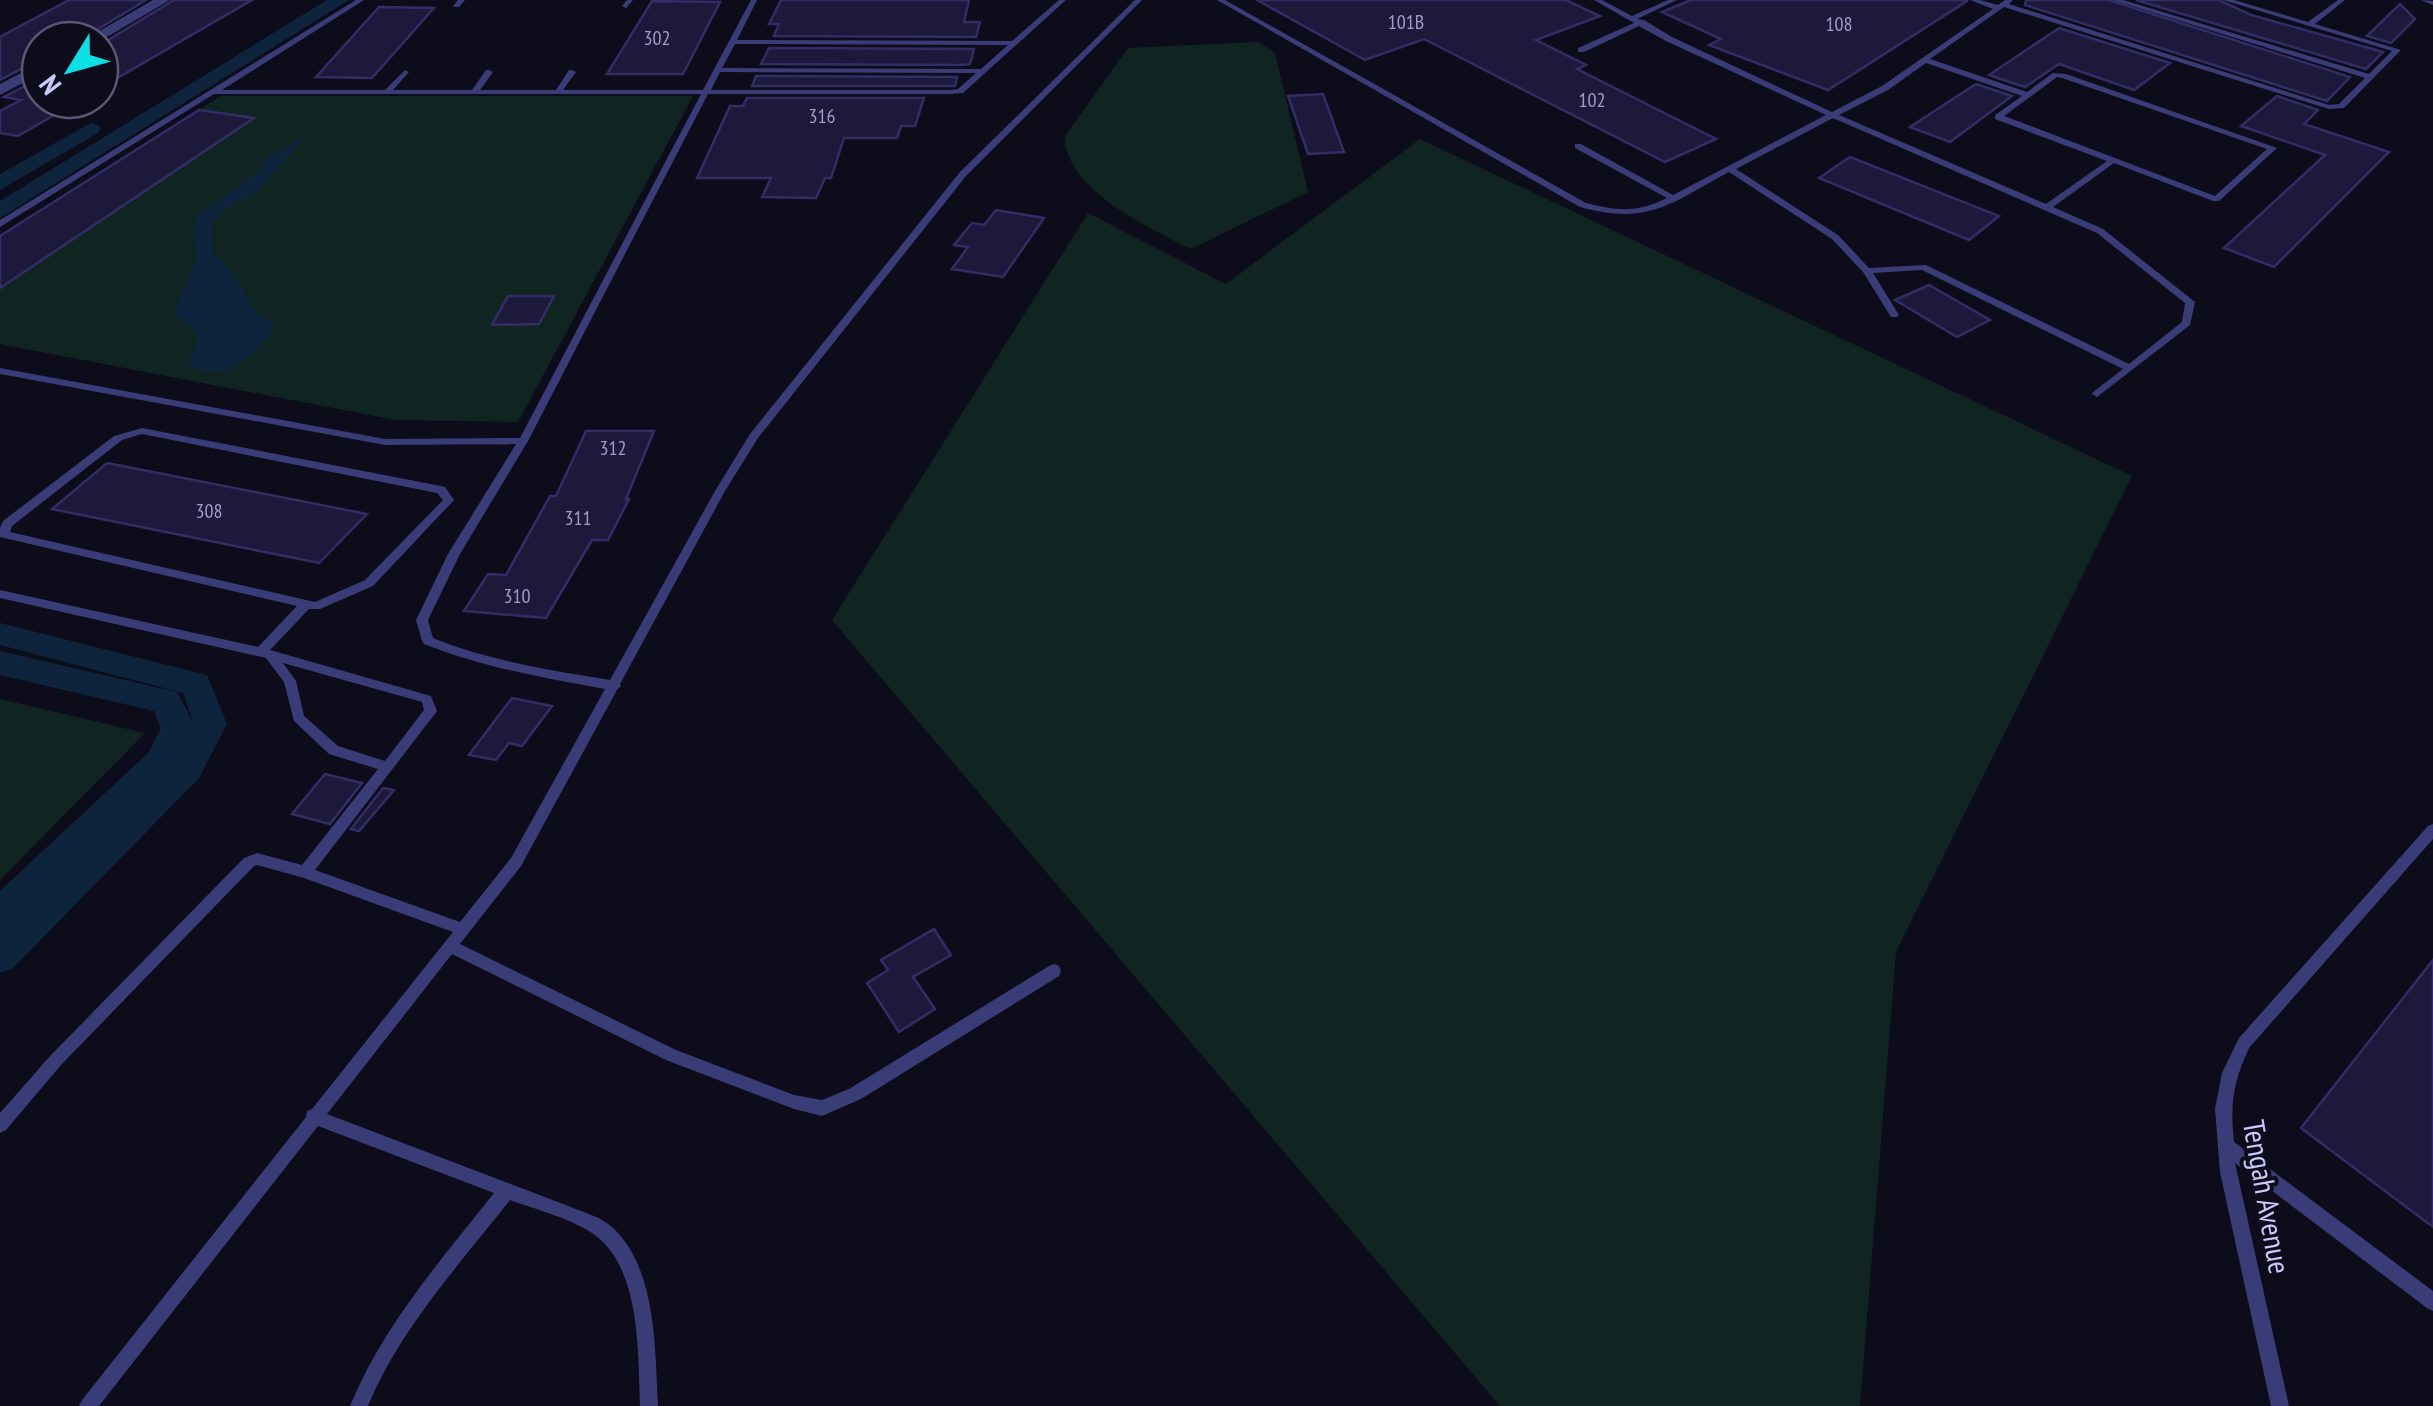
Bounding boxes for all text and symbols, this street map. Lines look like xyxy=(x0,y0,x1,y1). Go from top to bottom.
house number: 101B xyxy=(1388,9,1424,35)
house number: 108 xyxy=(1826,11,1853,37)
north arrow xyxy=(20,20,120,120)
house number: 302 xyxy=(644,25,671,51)
text: N xyxy=(30,68,69,103)
house number: 102 xyxy=(1579,87,1606,113)
house number: 316 xyxy=(809,103,836,129)
house number: 312 xyxy=(600,435,627,461)
house number: 308 xyxy=(196,498,223,524)
house number: 311 xyxy=(565,505,592,531)
house number: 310 xyxy=(504,583,531,609)
street label: Tengah Avenue xyxy=(2235,1117,2300,1277)

